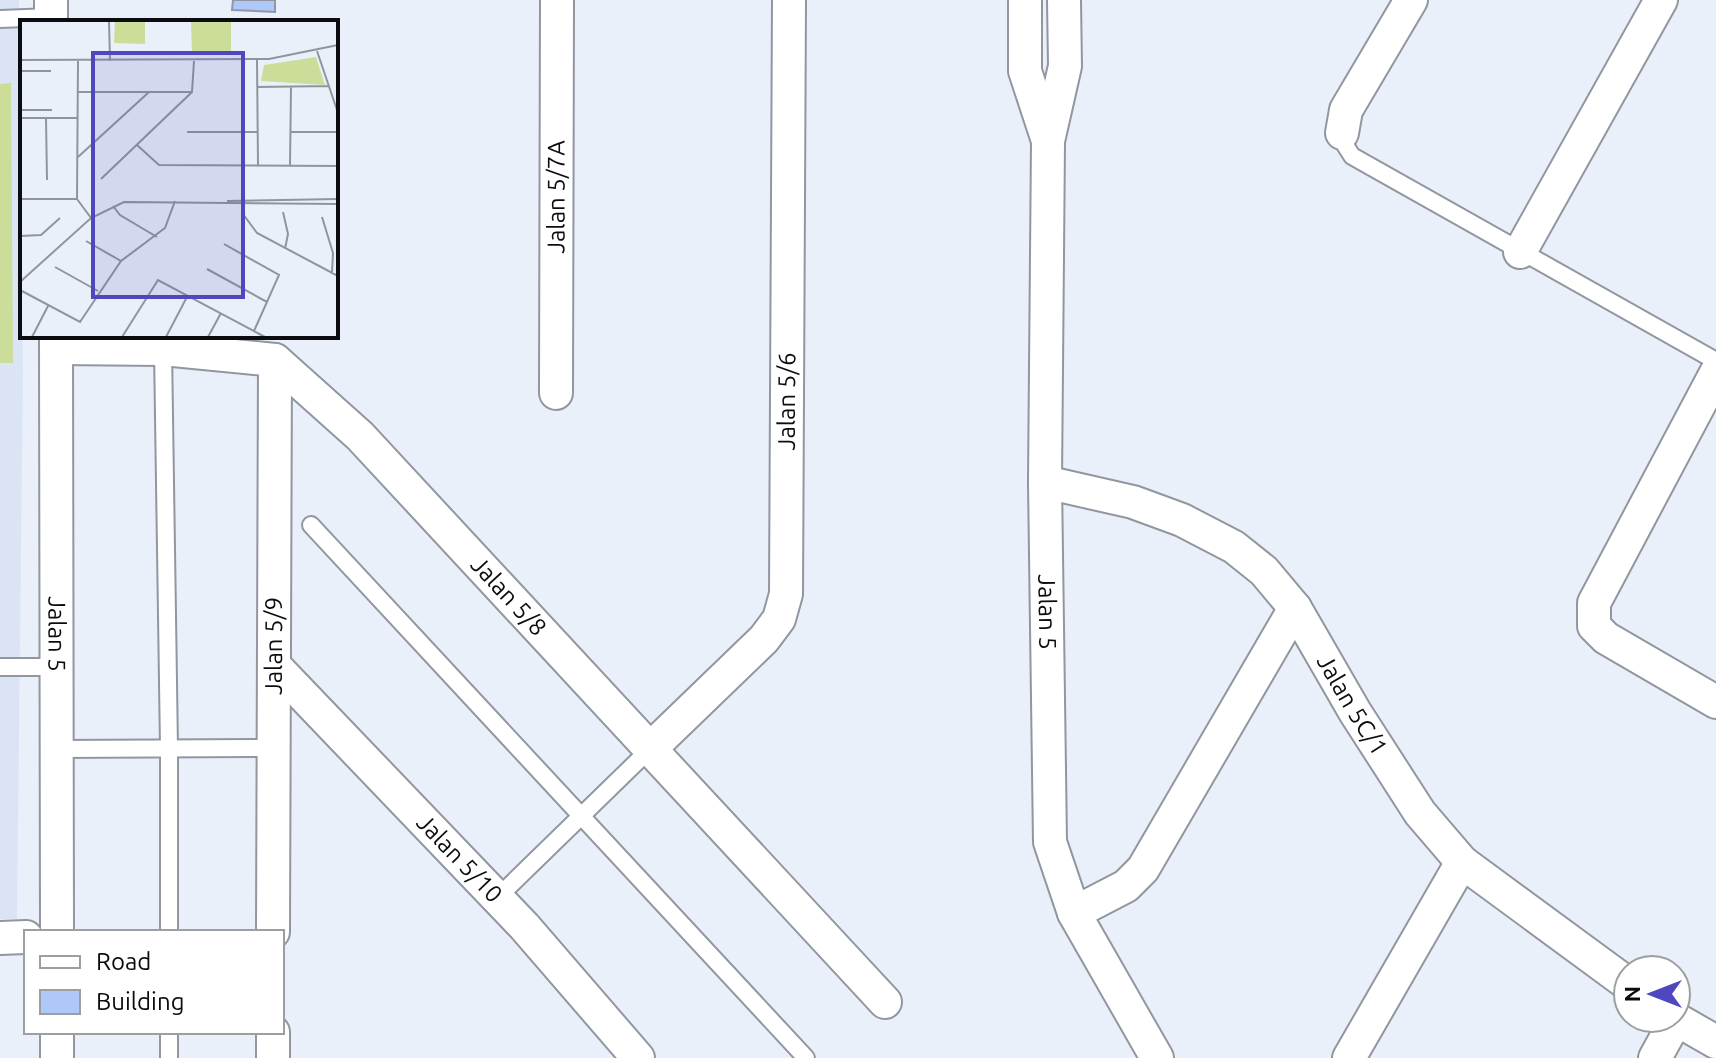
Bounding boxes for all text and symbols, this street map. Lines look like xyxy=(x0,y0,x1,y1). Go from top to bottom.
inset map xyxy=(20,20,338,338)
street label: Jalan 5/7A xyxy=(542,140,570,254)
street label: Jalan 5/6 xyxy=(773,352,800,450)
street label: Jalan 5/8 xyxy=(466,551,552,641)
street label: Jalan 5 xyxy=(1033,574,1061,650)
street label: Jalan 5 xyxy=(43,596,71,672)
street label: Jalan 5/9 xyxy=(260,597,287,695)
street label: Jalan 5C/1 xyxy=(1312,649,1393,760)
street label: Jalan 5/10 xyxy=(411,809,508,908)
legend xyxy=(24,930,284,1034)
text: Road xyxy=(96,948,151,975)
north arrow xyxy=(1612,954,1692,1034)
text: N xyxy=(1619,986,1644,1002)
text: Building xyxy=(96,988,184,1015)

